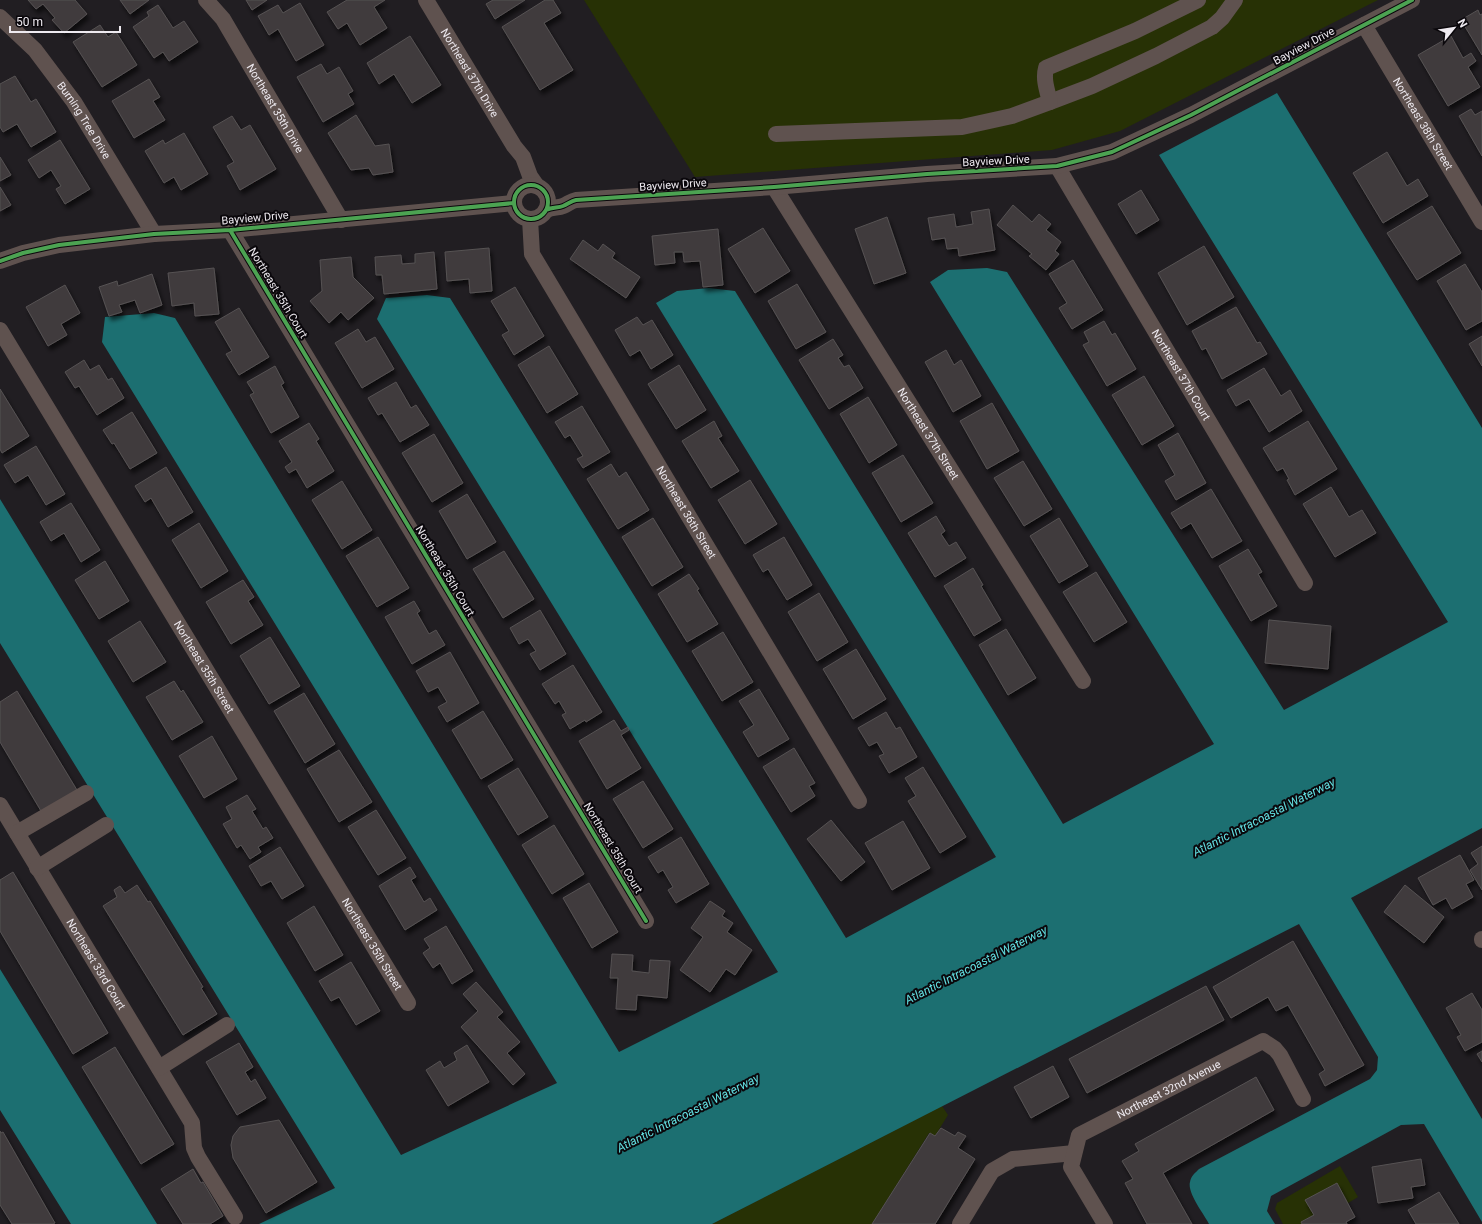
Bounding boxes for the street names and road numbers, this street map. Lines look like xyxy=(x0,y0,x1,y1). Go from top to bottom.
street label: Bayview Drive xyxy=(1271,24,1337,68)
street label: Northeast 37th Drive xyxy=(438,26,502,120)
street label: Northeast 35th Drive xyxy=(244,61,307,155)
street label: Northeast 38th Street xyxy=(1390,75,1456,173)
street label: Burning Tree Drive xyxy=(55,79,114,162)
street label: Bayview Drive xyxy=(962,153,1030,169)
street label: Bayview Drive xyxy=(639,176,707,194)
street label: Bayview Drive xyxy=(221,209,289,227)
street label: Northeast 35th Court xyxy=(246,245,310,341)
street label: Northeast 37th Court xyxy=(1149,327,1213,423)
street label: Northeast 37th Street xyxy=(895,386,962,482)
street label: Northeast 36th Street xyxy=(654,464,719,561)
street label: Northeast 35th Court xyxy=(413,523,477,619)
street label: Northeast 35th Street xyxy=(171,618,237,716)
street label: Northeast 35th Court xyxy=(581,800,645,896)
street label: Northeast 35th Street xyxy=(339,895,405,993)
street label: Northeast 33rd Court xyxy=(64,916,129,1012)
street label: Northeast 32nd Avenue xyxy=(1114,1057,1223,1121)

